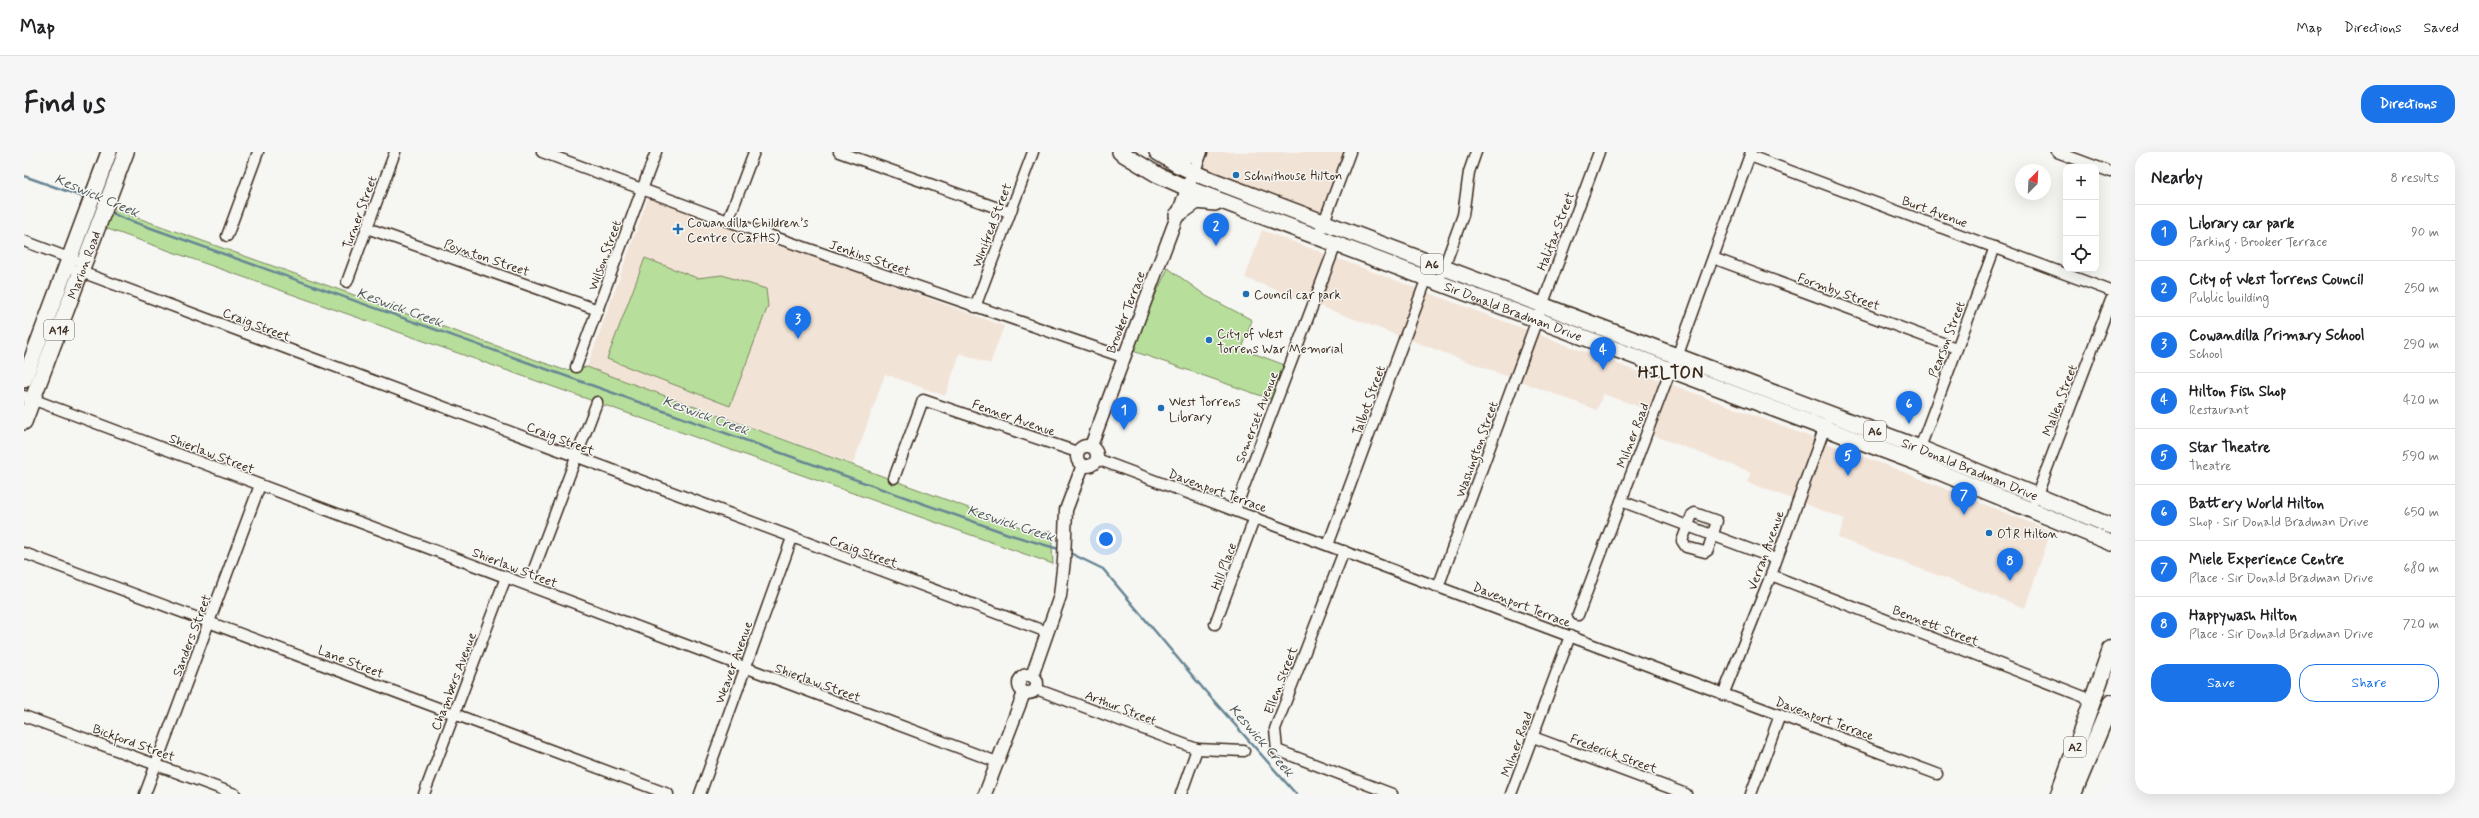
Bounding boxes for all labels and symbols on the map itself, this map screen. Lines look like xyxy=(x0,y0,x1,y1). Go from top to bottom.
north arrow xyxy=(2015,164,2051,200)
place label: Schnithouse Hilton xyxy=(1244,168,1342,185)
water label: Keswick Creek xyxy=(52,170,143,222)
marker: Schnithouse Hilton xyxy=(1231,170,1241,180)
street label: Turner Street xyxy=(339,173,382,252)
street label: Winifred Street xyxy=(969,181,1016,270)
street label: Halifax Street xyxy=(1534,190,1579,273)
street label: Burt Avenue xyxy=(1899,193,1970,232)
pin: 2 xyxy=(1203,213,1229,246)
place label: Cowandilla Children’s Centre (CaFHS) xyxy=(687,215,809,247)
street label: Wilson Street xyxy=(585,218,626,293)
marker: Cowandilla Children’s Centre (CaFHS) xyxy=(672,223,684,235)
street label: Marion Road xyxy=(64,229,105,302)
street label: Poynton Street xyxy=(442,236,531,281)
street label: Jenkins Street xyxy=(827,237,912,280)
road number: A6 xyxy=(1421,254,1443,274)
street label: Brooker Terrace xyxy=(1103,269,1150,356)
street label: Formby Street xyxy=(1795,270,1882,315)
street label: Sir Donald Bradman Drive xyxy=(1442,279,1584,346)
water label: Keswick Creek xyxy=(354,284,446,332)
place label: Council car park xyxy=(1254,287,1341,304)
marker: Council car park xyxy=(1241,289,1251,299)
street label: Pearson Street xyxy=(1925,299,1970,380)
street label: Craig Street xyxy=(220,305,293,347)
pin: 3 xyxy=(785,306,811,339)
road number: A14 xyxy=(44,320,74,340)
place label: City of West Torrens War Memorial xyxy=(1217,326,1343,358)
marker: City of West Torrens War Memorial xyxy=(1204,335,1214,345)
pin: 4 xyxy=(1590,337,1616,370)
district label: HILTON xyxy=(1638,362,1704,384)
street label: Mallen Street xyxy=(2039,362,2082,439)
street label: Talbot Street xyxy=(1349,363,1390,438)
street label: Somerset Avenue xyxy=(1232,369,1283,466)
pin: 6 xyxy=(1896,391,1922,424)
water label: Keswick Creek xyxy=(660,392,752,440)
place label: West Torrens Library xyxy=(1169,394,1241,426)
street label: Fenner Avenue xyxy=(970,396,1057,441)
pin: 1 xyxy=(1111,397,1137,430)
street label: Washington Street xyxy=(1452,399,1505,501)
street label: Milner Road xyxy=(1613,401,1654,470)
marker: West Torrens Library xyxy=(1156,403,1166,413)
street label: Craig Street xyxy=(524,419,597,461)
road number: A6 xyxy=(1864,421,1886,441)
street label: Shierlaw Street xyxy=(167,430,256,478)
street label: Sir Donald Bradman Drive xyxy=(1899,435,2040,505)
pin: 5 xyxy=(1835,443,1861,476)
street label: Davenport Terrace xyxy=(1166,466,1269,517)
pin: 7 xyxy=(1951,482,1977,515)
water label: Keswick Creek xyxy=(965,501,1057,547)
street label: Verran Avenue xyxy=(1744,508,1789,593)
place label: OTR Hilton xyxy=(1997,526,2058,543)
marker: OTR Hilton xyxy=(1984,528,1994,538)
your location xyxy=(1096,529,1116,549)
street label: Craig Street xyxy=(827,532,900,574)
street label: Hill Place xyxy=(1208,540,1241,593)
street label: Shierlaw Street xyxy=(470,544,559,592)
pin: 8 xyxy=(1997,548,2023,581)
street label: Davenport Terrace xyxy=(1470,579,1573,632)
street label: Sanders Street xyxy=(169,592,216,679)
street label: Bennett Street xyxy=(1890,602,1982,651)
street label: Weaver Avenue xyxy=(712,619,757,706)
street label: Chambers Avenue xyxy=(428,630,481,733)
street label: Lane Street xyxy=(315,642,386,683)
street label: Ellen Street xyxy=(1261,644,1302,717)
street label: Shierlaw Street xyxy=(772,660,863,707)
street label: Arthur Street xyxy=(1082,687,1159,730)
street label: Davenport Terrace xyxy=(1773,694,1876,745)
water label: Keswick Creek xyxy=(1225,701,1298,781)
street label: Milner Road xyxy=(1498,709,1537,780)
street label: Bickford Street xyxy=(89,721,177,768)
street label: Frederick Street xyxy=(1567,731,1660,778)
road number: A2 xyxy=(2064,737,2086,757)

